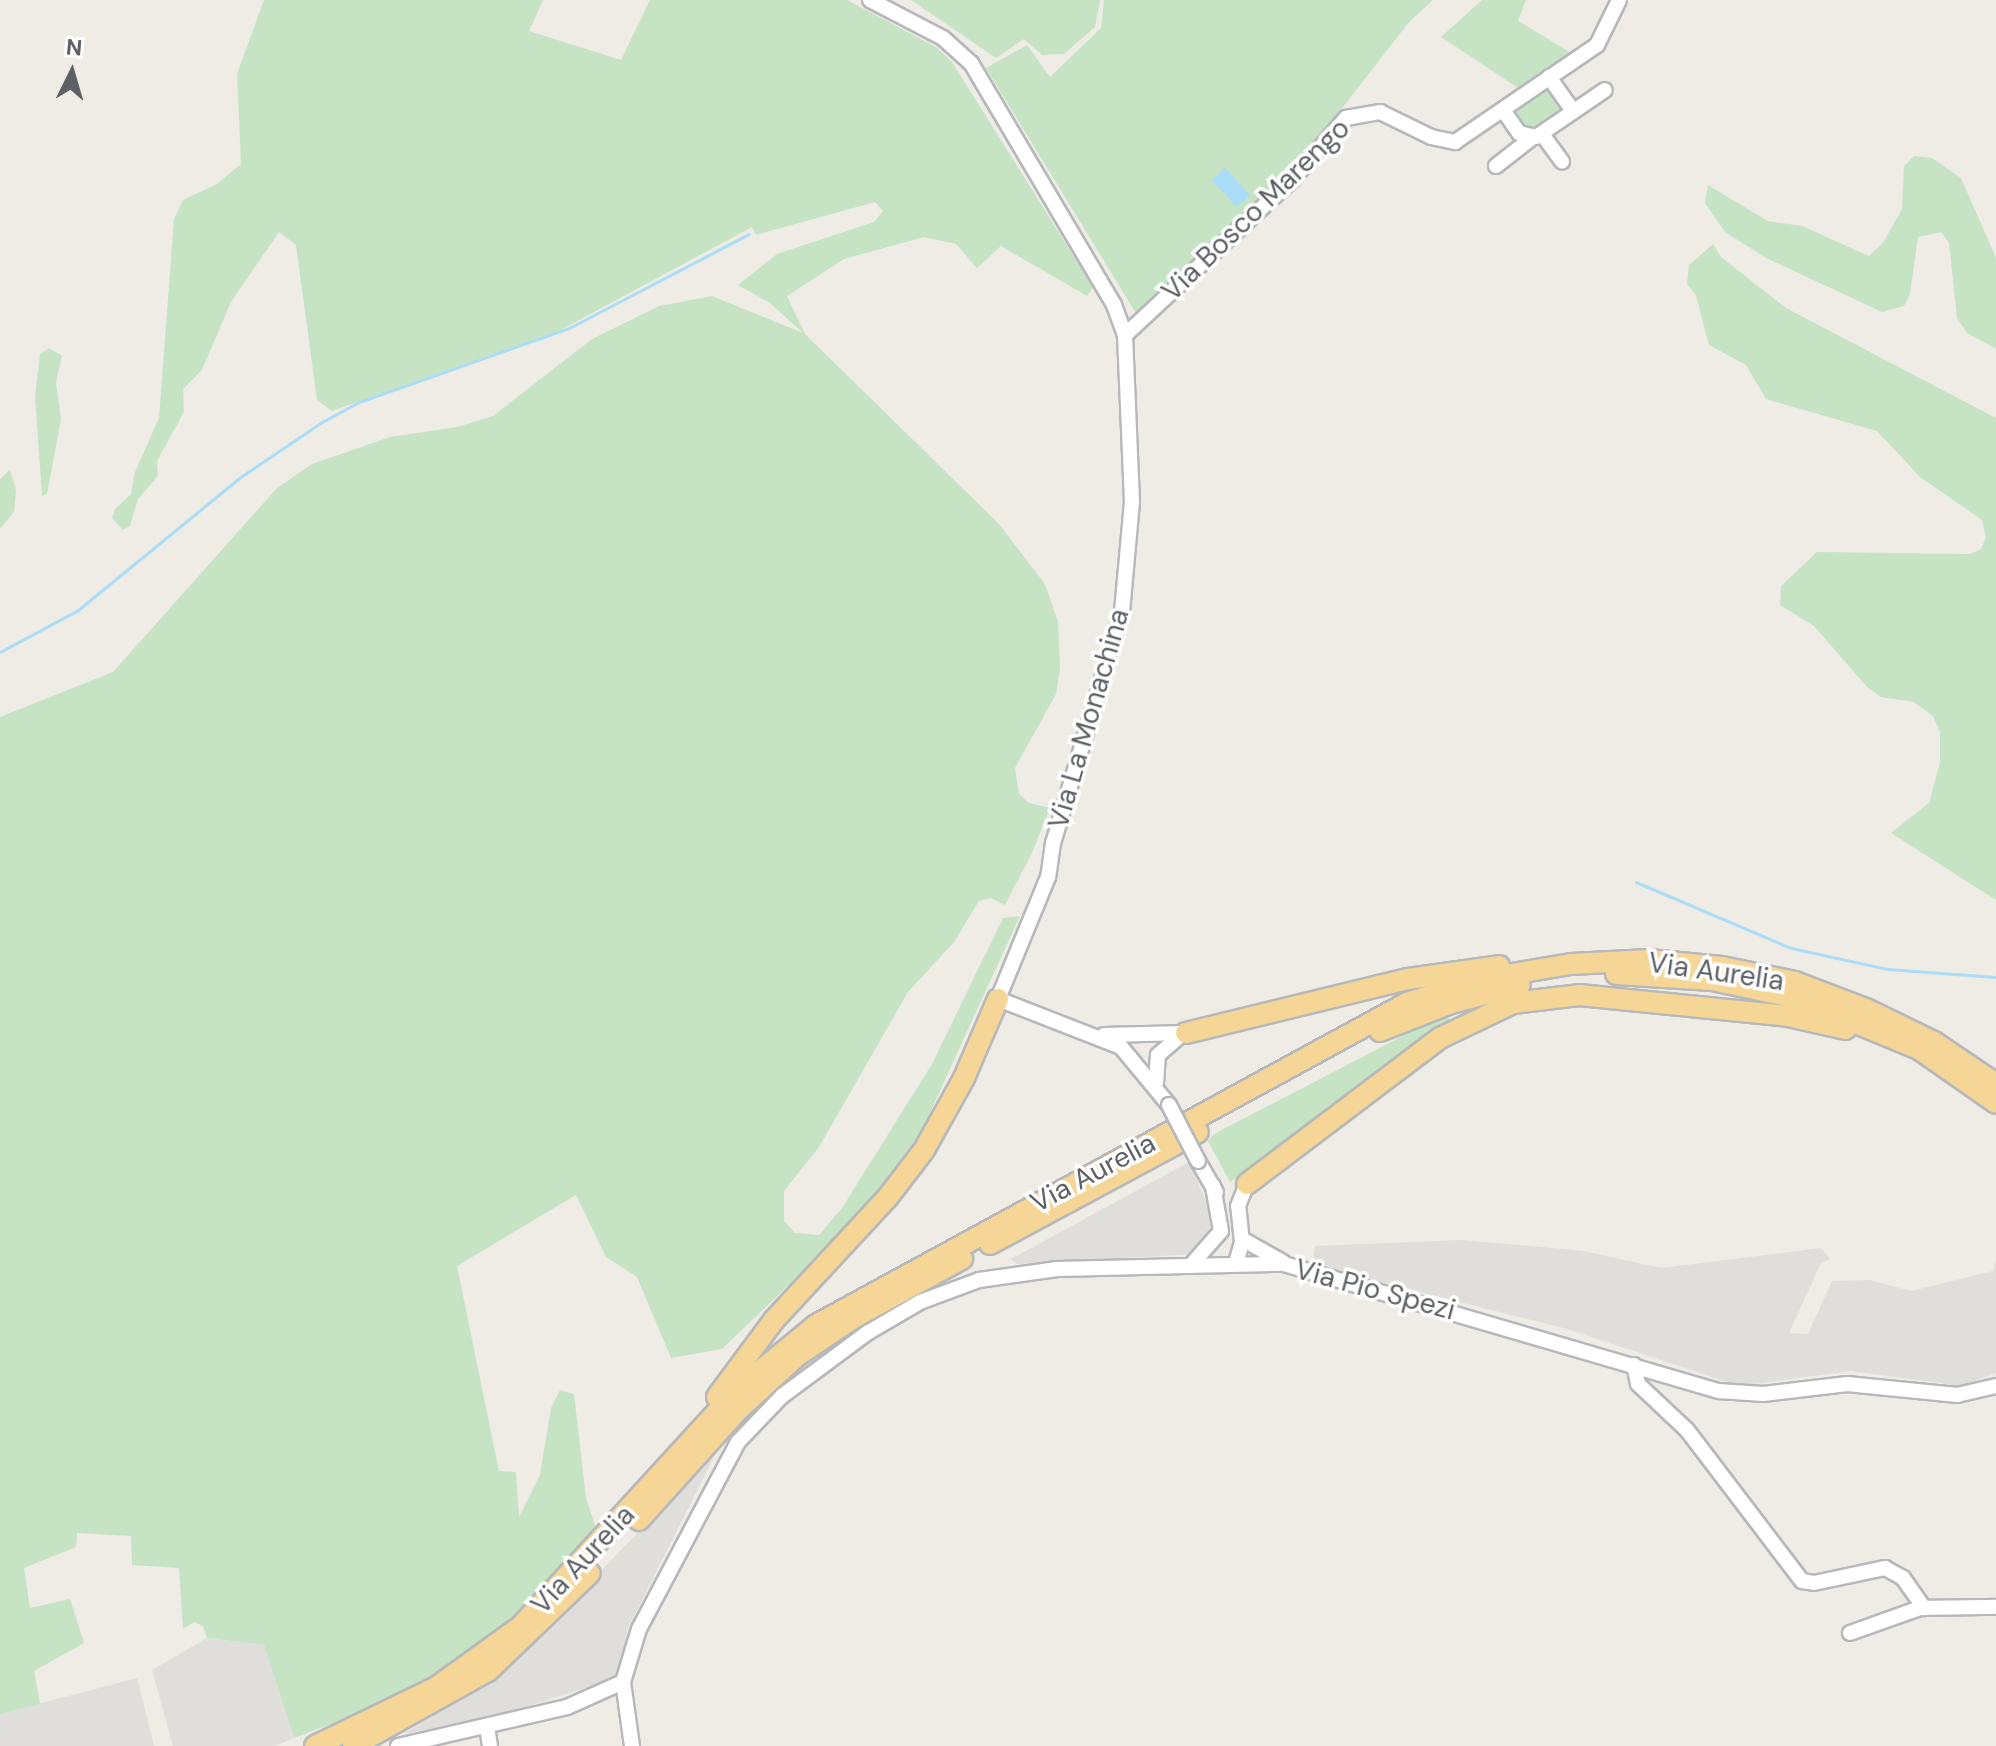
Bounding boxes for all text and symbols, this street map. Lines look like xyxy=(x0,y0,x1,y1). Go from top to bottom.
north arrow xyxy=(32,32,112,112)
text: N xyxy=(65,32,83,63)
street label: Via Bosco Marengo xyxy=(1155,112,1357,308)
street label: Via La Monachina xyxy=(1042,605,1136,833)
street label: Via Aurelia xyxy=(1646,946,1786,998)
street label: Via Aurelia xyxy=(1025,1126,1161,1220)
street label: Via Pio Spezi xyxy=(1291,1253,1459,1327)
street label: Via Aurelia xyxy=(524,1499,642,1621)

